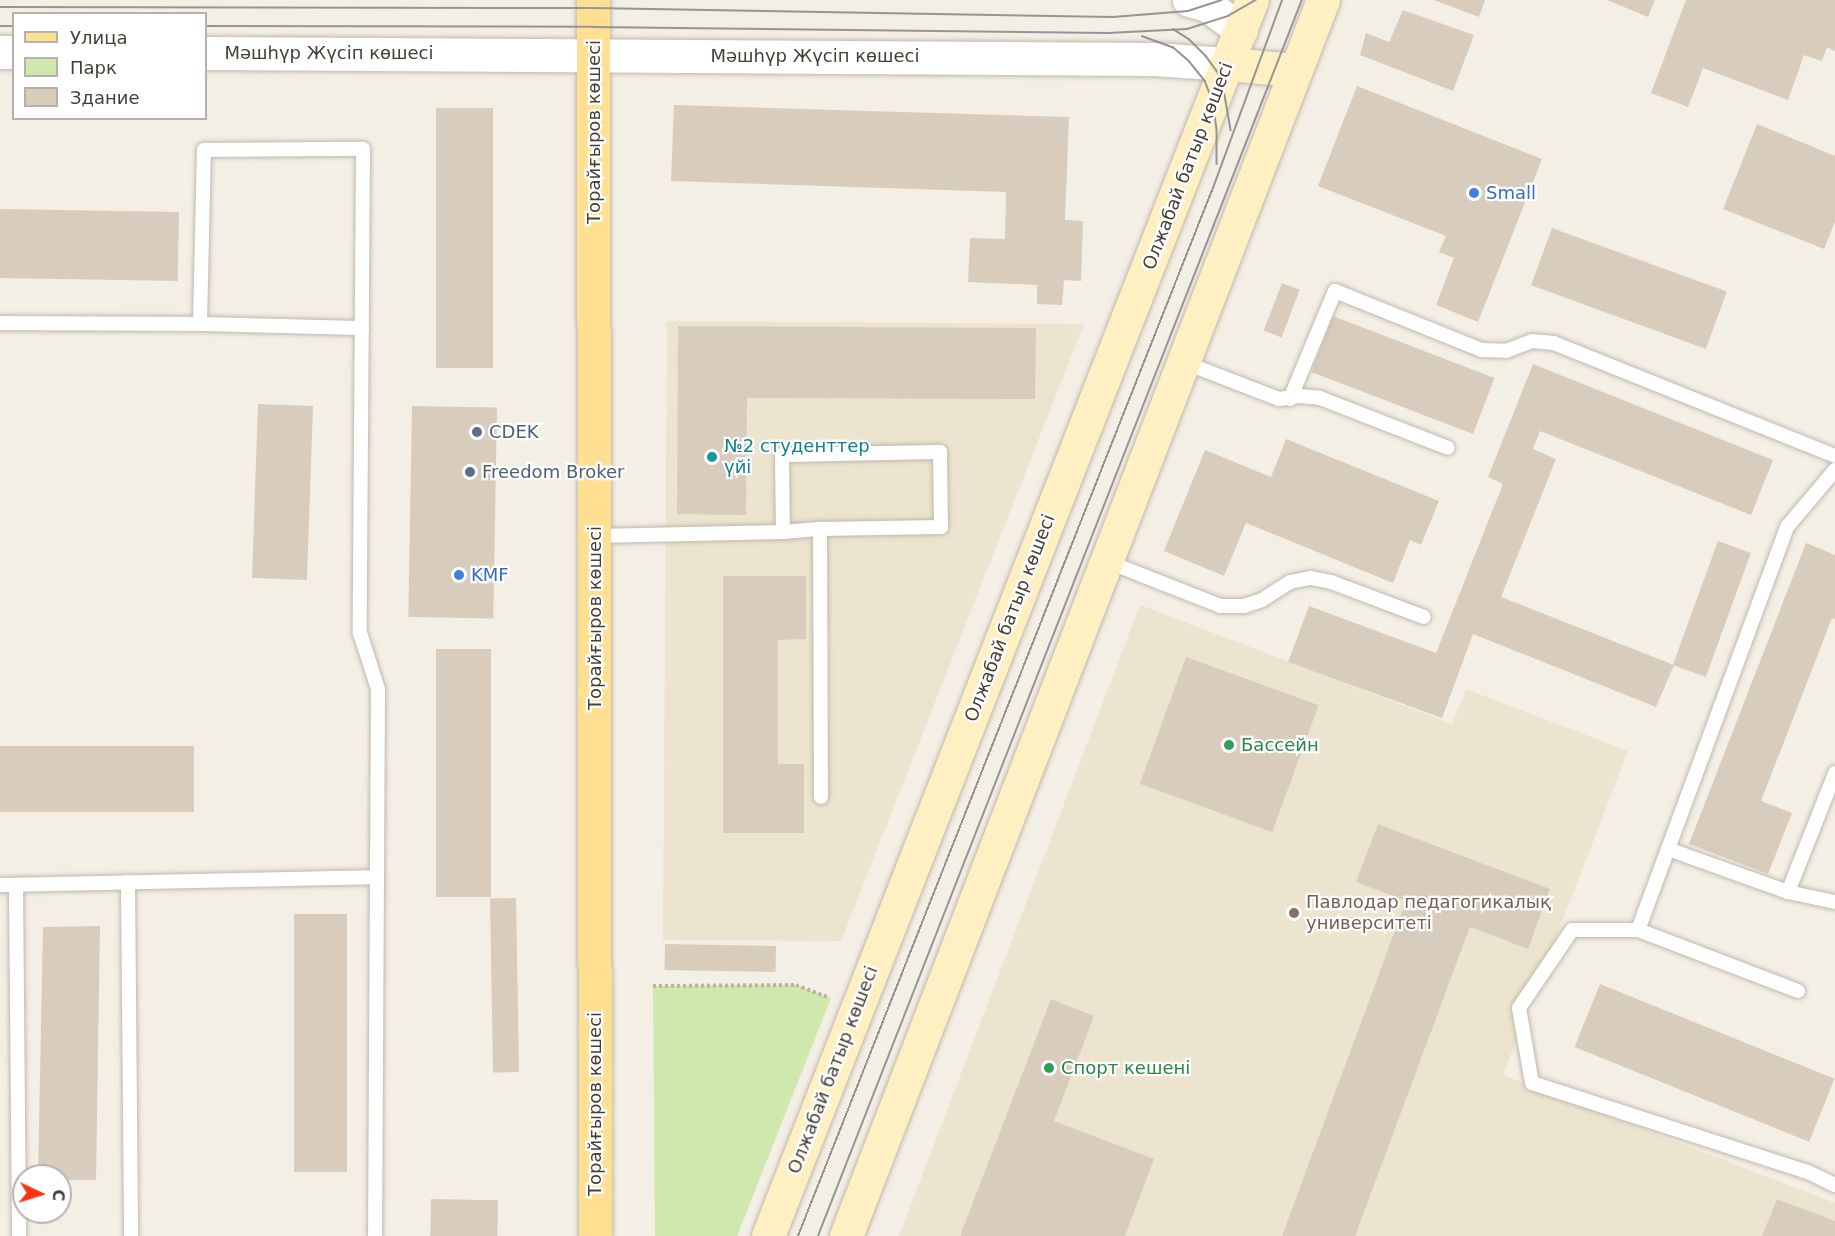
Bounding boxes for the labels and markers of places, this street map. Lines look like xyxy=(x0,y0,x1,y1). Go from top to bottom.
place label: Small xyxy=(1486,182,1536,204)
marker: Small xyxy=(1467,186,1481,200)
place label: CDEK xyxy=(489,421,539,443)
marker: CDEK xyxy=(470,425,484,439)
place label: №2 студенттер үйі xyxy=(724,436,870,478)
marker: №2 студенттер үйі xyxy=(705,450,719,464)
place label: Freedom Broker xyxy=(482,461,625,483)
marker: Freedom Broker xyxy=(463,465,477,479)
place label: KMF xyxy=(471,564,509,586)
marker: KMF xyxy=(452,568,466,582)
place label: Бассейн xyxy=(1241,734,1319,756)
marker: Бассейн xyxy=(1222,738,1236,752)
place label: Павлодар педагогикалық университеті xyxy=(1306,892,1551,934)
marker: Павлодар педагогикалық университеті xyxy=(1287,906,1301,920)
place label: Спорт кешені xyxy=(1061,1057,1190,1079)
marker: Спорт кешені xyxy=(1042,1061,1056,1075)

